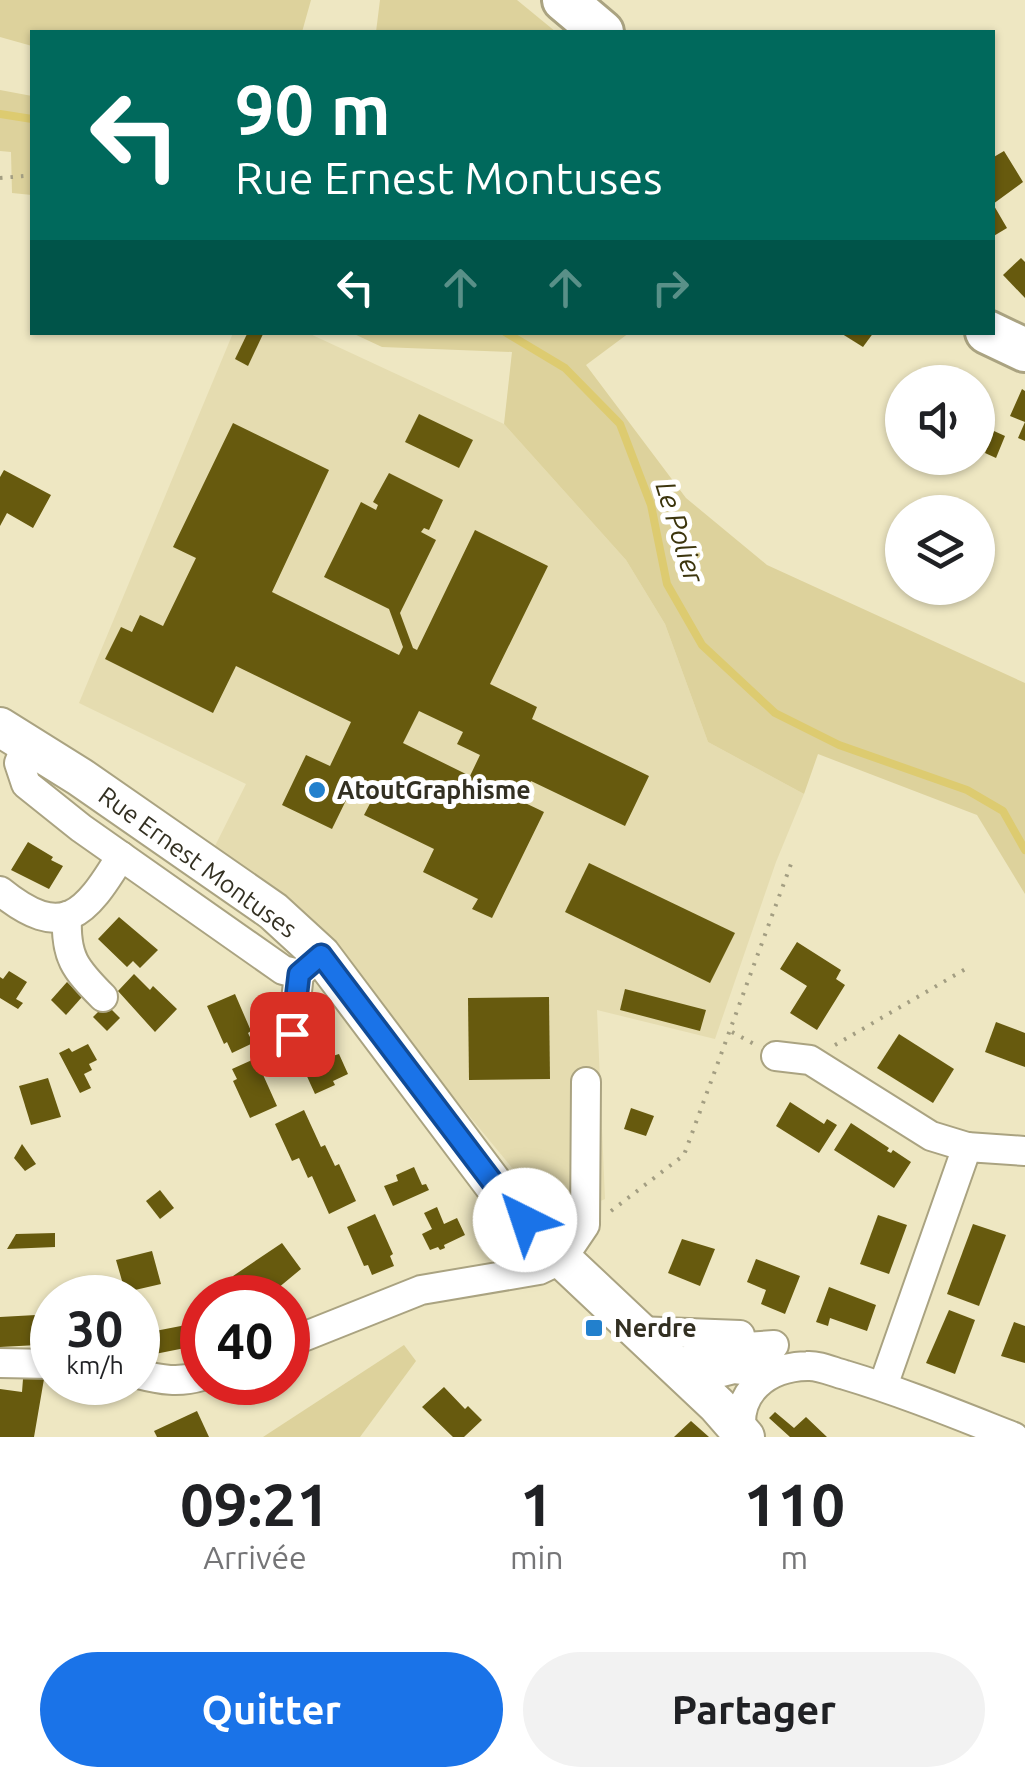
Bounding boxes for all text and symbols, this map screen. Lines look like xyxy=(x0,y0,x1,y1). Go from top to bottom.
icon: left xyxy=(70,70,200,200)
text: 90 m xyxy=(235,70,391,148)
text: Rue Ernest Montuses xyxy=(235,152,663,203)
icon: left xyxy=(328,260,383,315)
icon: ahead xyxy=(433,260,488,315)
icon: ahead xyxy=(538,260,593,315)
icon: right xyxy=(643,260,698,315)
map controls xyxy=(885,365,995,605)
button: sound xyxy=(885,365,995,475)
water label: Le Polier xyxy=(650,477,711,588)
button: layers xyxy=(885,495,995,605)
place label: AtoutGraphisme xyxy=(337,776,531,804)
marker: AtoutGraphisme xyxy=(306,779,328,801)
street label: Rue Ernest Montuses xyxy=(94,781,302,943)
pin xyxy=(250,992,335,1077)
icon: arrive xyxy=(265,1007,320,1062)
position arrow xyxy=(473,1168,577,1272)
speed limit sign: 40 xyxy=(180,1275,310,1405)
text: 30 xyxy=(67,1300,123,1356)
place label: Nerdre xyxy=(614,1314,697,1342)
marker: Nerdre xyxy=(583,1317,605,1339)
text: km/h xyxy=(66,1351,124,1379)
text: 09:21 xyxy=(180,1470,330,1537)
text: 1 xyxy=(520,1470,554,1537)
text: 110 xyxy=(744,1470,845,1537)
text: Arrivée xyxy=(203,1539,307,1575)
text: min xyxy=(510,1539,564,1575)
text: m xyxy=(780,1539,808,1575)
button: Quitter xyxy=(40,1652,503,1767)
button: Partager xyxy=(523,1652,985,1767)

